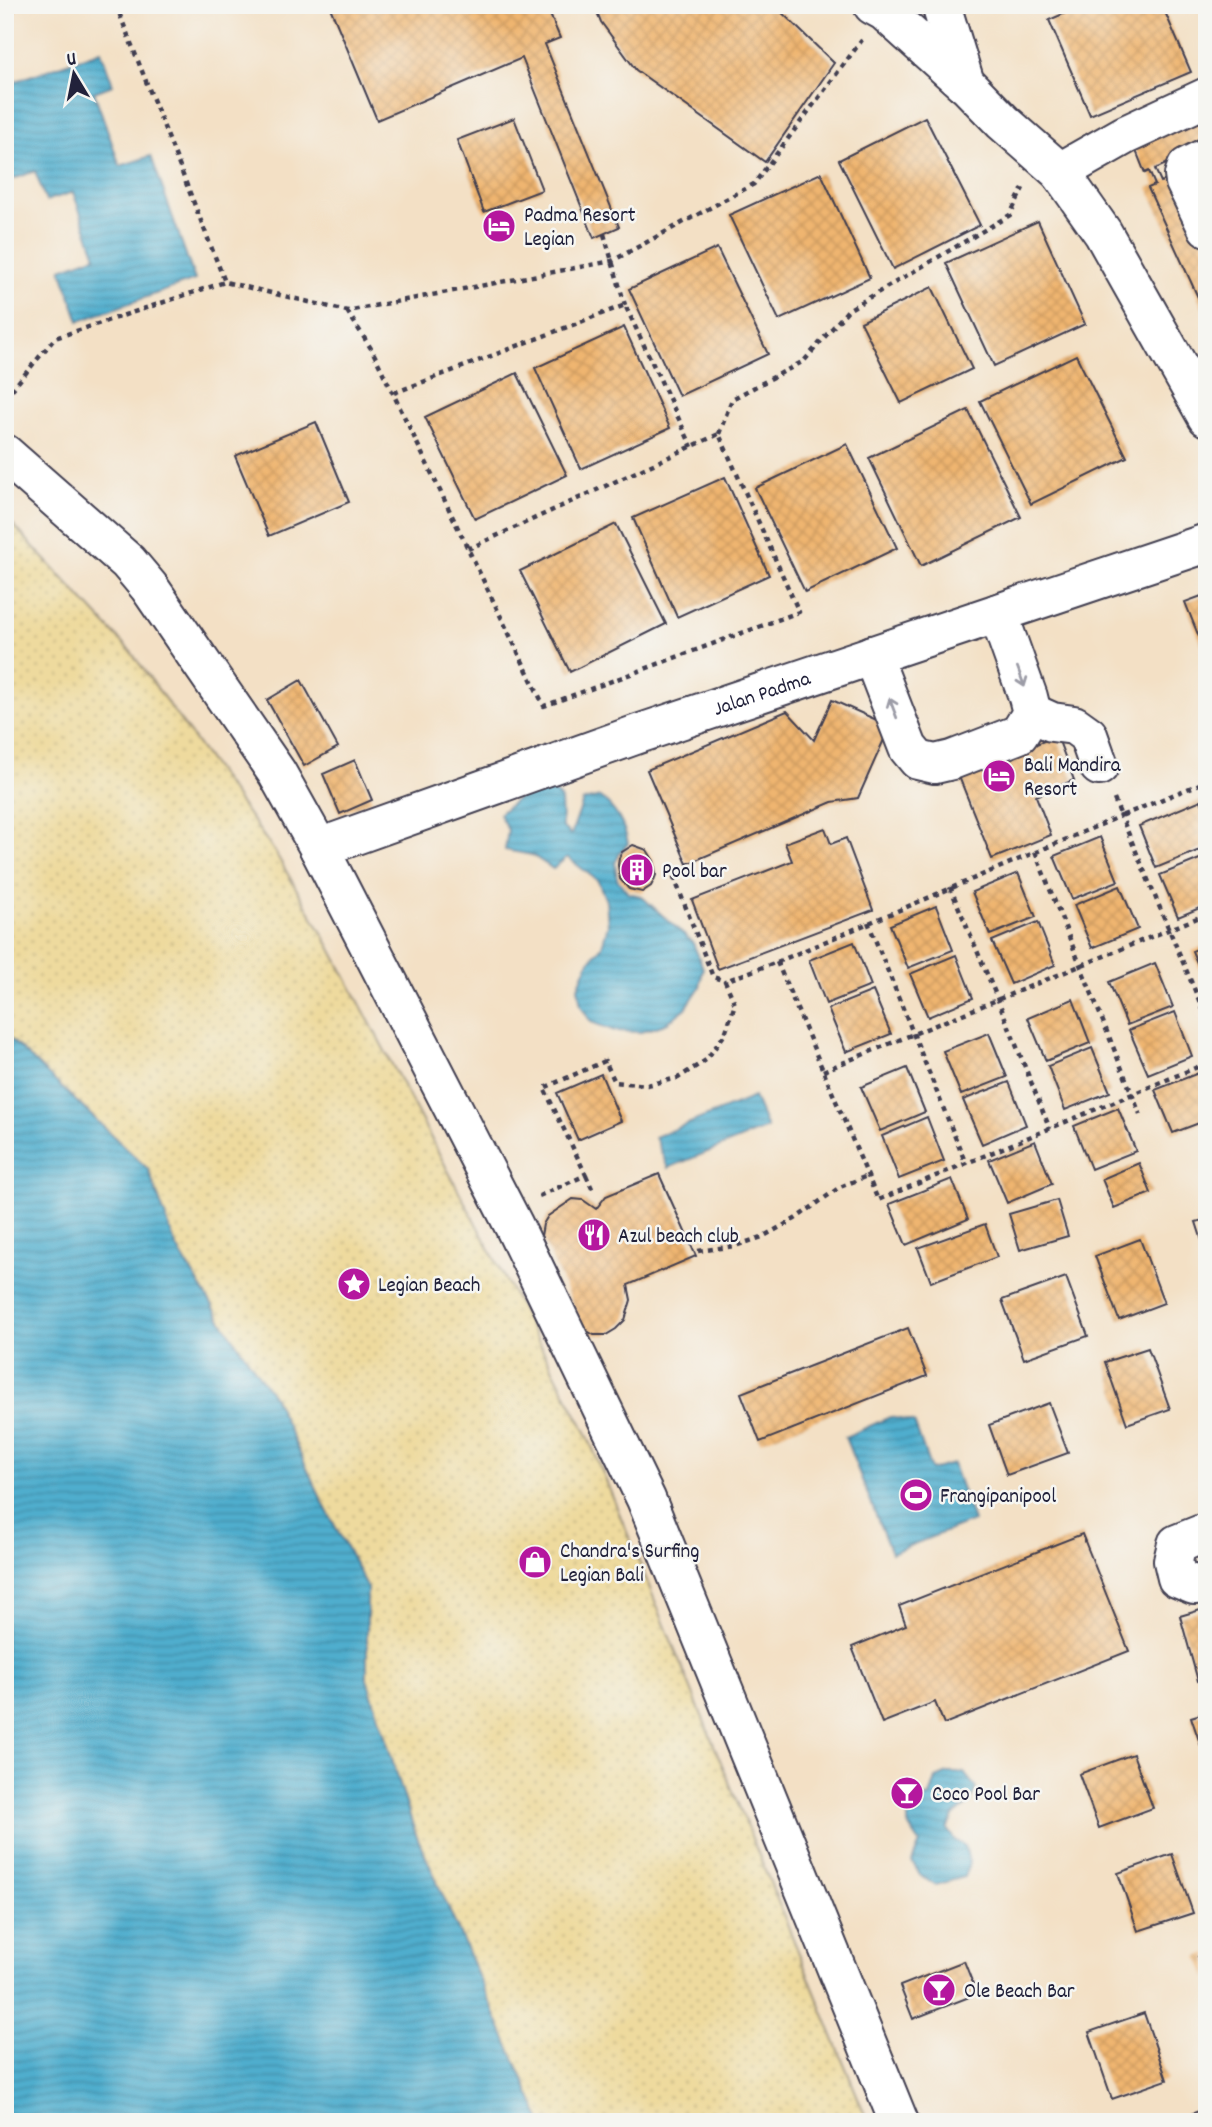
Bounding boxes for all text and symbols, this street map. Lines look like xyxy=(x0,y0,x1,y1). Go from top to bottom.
north arrow xyxy=(38,38,108,108)
text: U xyxy=(65,47,79,75)
place label: Padma Resort Legian xyxy=(524,202,636,256)
hotel icon: Padma Resort Legian xyxy=(480,207,518,245)
street label: Jalan Padma xyxy=(710,665,816,726)
one-way arrow xyxy=(1016,666,1028,688)
one-way arrow xyxy=(885,697,898,719)
place label: Bali Mandira Resort xyxy=(1024,752,1122,806)
hotel icon: Bali Mandira Resort xyxy=(980,757,1018,795)
building icon: Pool bar xyxy=(618,851,656,889)
place label: Pool bar xyxy=(662,858,727,888)
restaurant icon: Azul beach club xyxy=(575,1216,613,1254)
place label: Azul beach club xyxy=(618,1223,739,1253)
place icon: Legian Beach xyxy=(335,1265,373,1303)
place label: Legian Beach xyxy=(378,1272,480,1302)
sports icon: Frangipanipool xyxy=(897,1476,935,1514)
place label: Frangipanipool xyxy=(940,1483,1056,1513)
place label: Chandra's Surfing Legian Bali xyxy=(560,1538,700,1592)
shop icon: Chandra's Surfing Legian Bali xyxy=(516,1543,554,1581)
bar icon: Coco Pool Bar xyxy=(888,1774,926,1812)
place label: Coco Pool Bar xyxy=(932,1781,1040,1811)
bar icon: Ole Beach Bar xyxy=(920,1971,958,2009)
place label: Ole Beach Bar xyxy=(964,1978,1075,2008)

